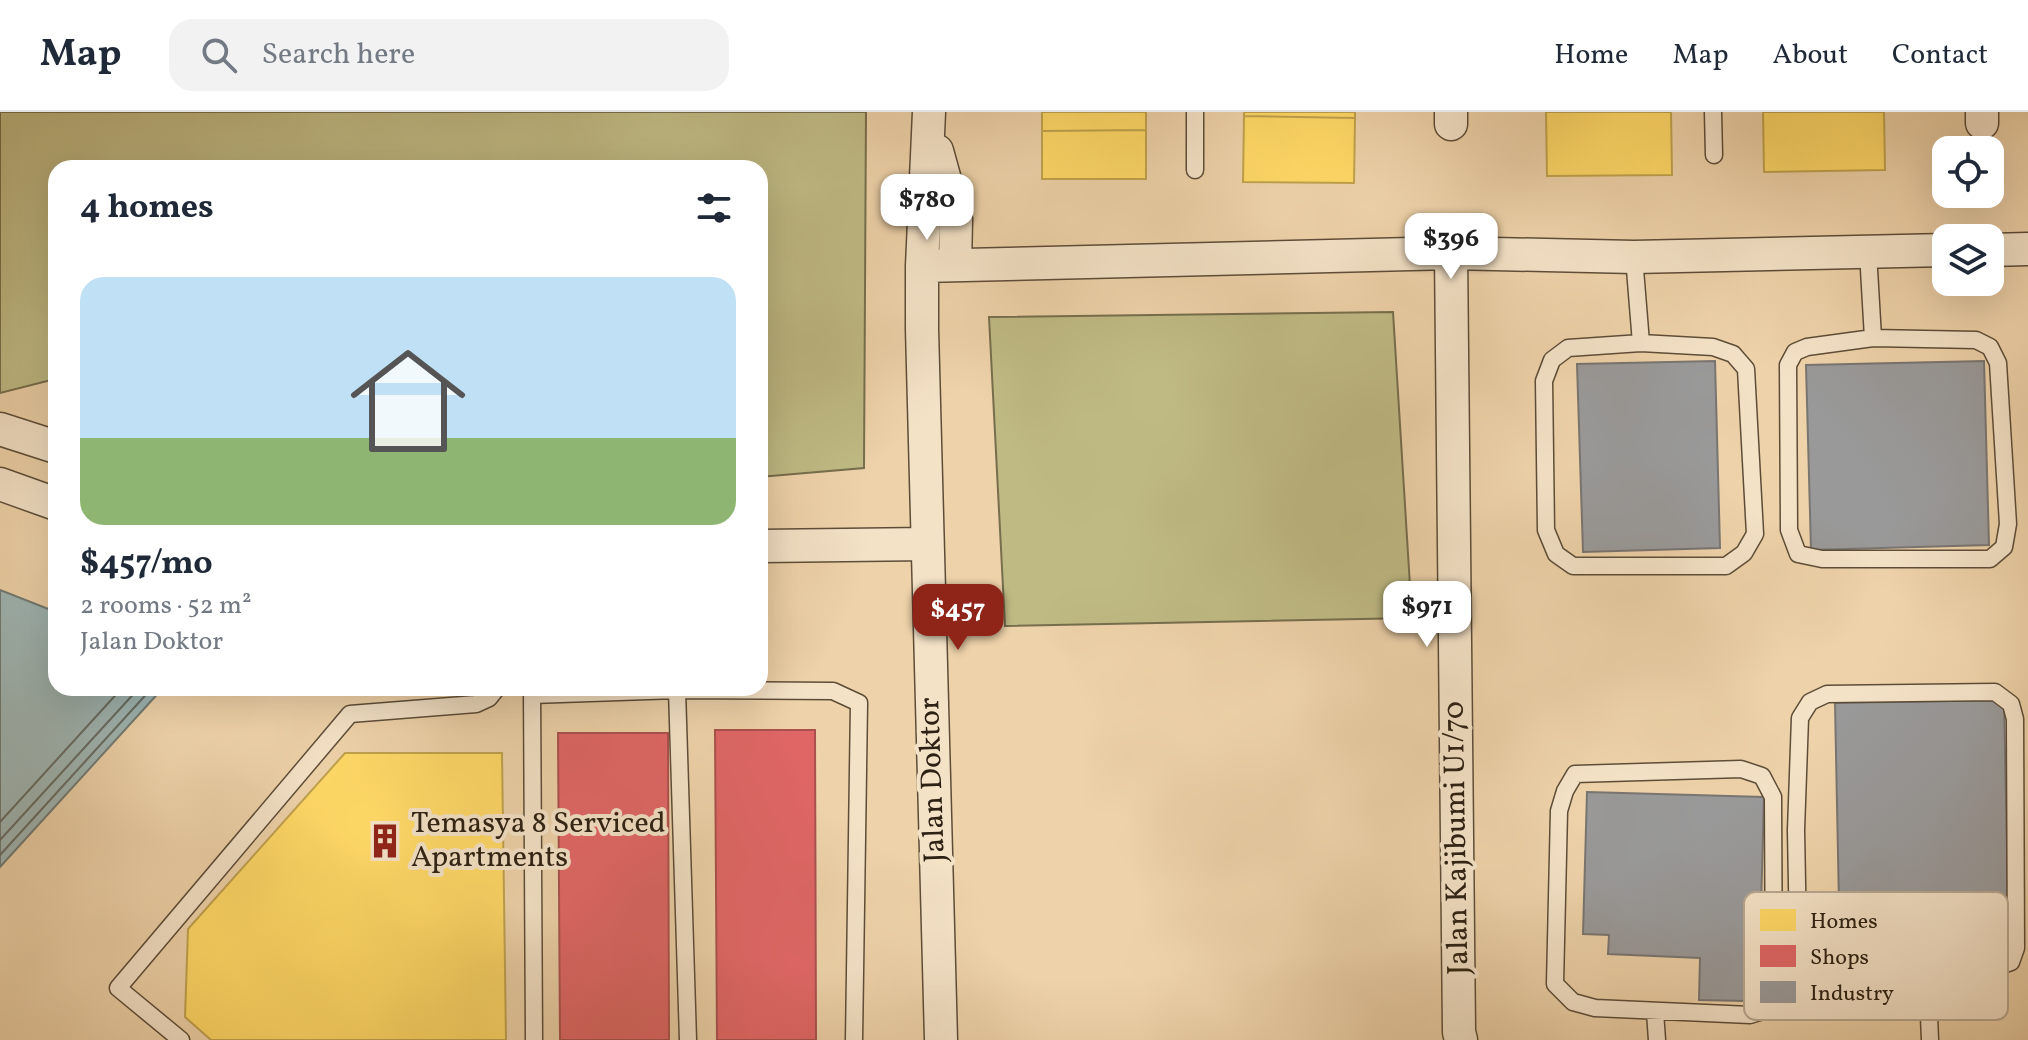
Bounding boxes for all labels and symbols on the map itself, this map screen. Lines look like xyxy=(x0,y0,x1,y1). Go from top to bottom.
pin: $780 xyxy=(880,174,974,242)
pin: $396 xyxy=(1404,213,1498,281)
pin: $971 xyxy=(1380,581,1474,649)
pin: $457 xyxy=(911,584,1005,652)
street label: Jalan Doktor xyxy=(909,697,957,863)
street label: Jalan Kajibumi U1/70 xyxy=(1434,701,1480,975)
place label: Temasya 8 Serviced Apartments xyxy=(411,803,666,879)
building icon: Temasya 8 Serviced Apartments xyxy=(366,822,404,860)
legend xyxy=(1744,892,2008,1020)
text: Homes xyxy=(1810,907,1878,938)
text: Shops xyxy=(1810,943,1869,974)
text: Industry xyxy=(1810,979,1894,1010)

